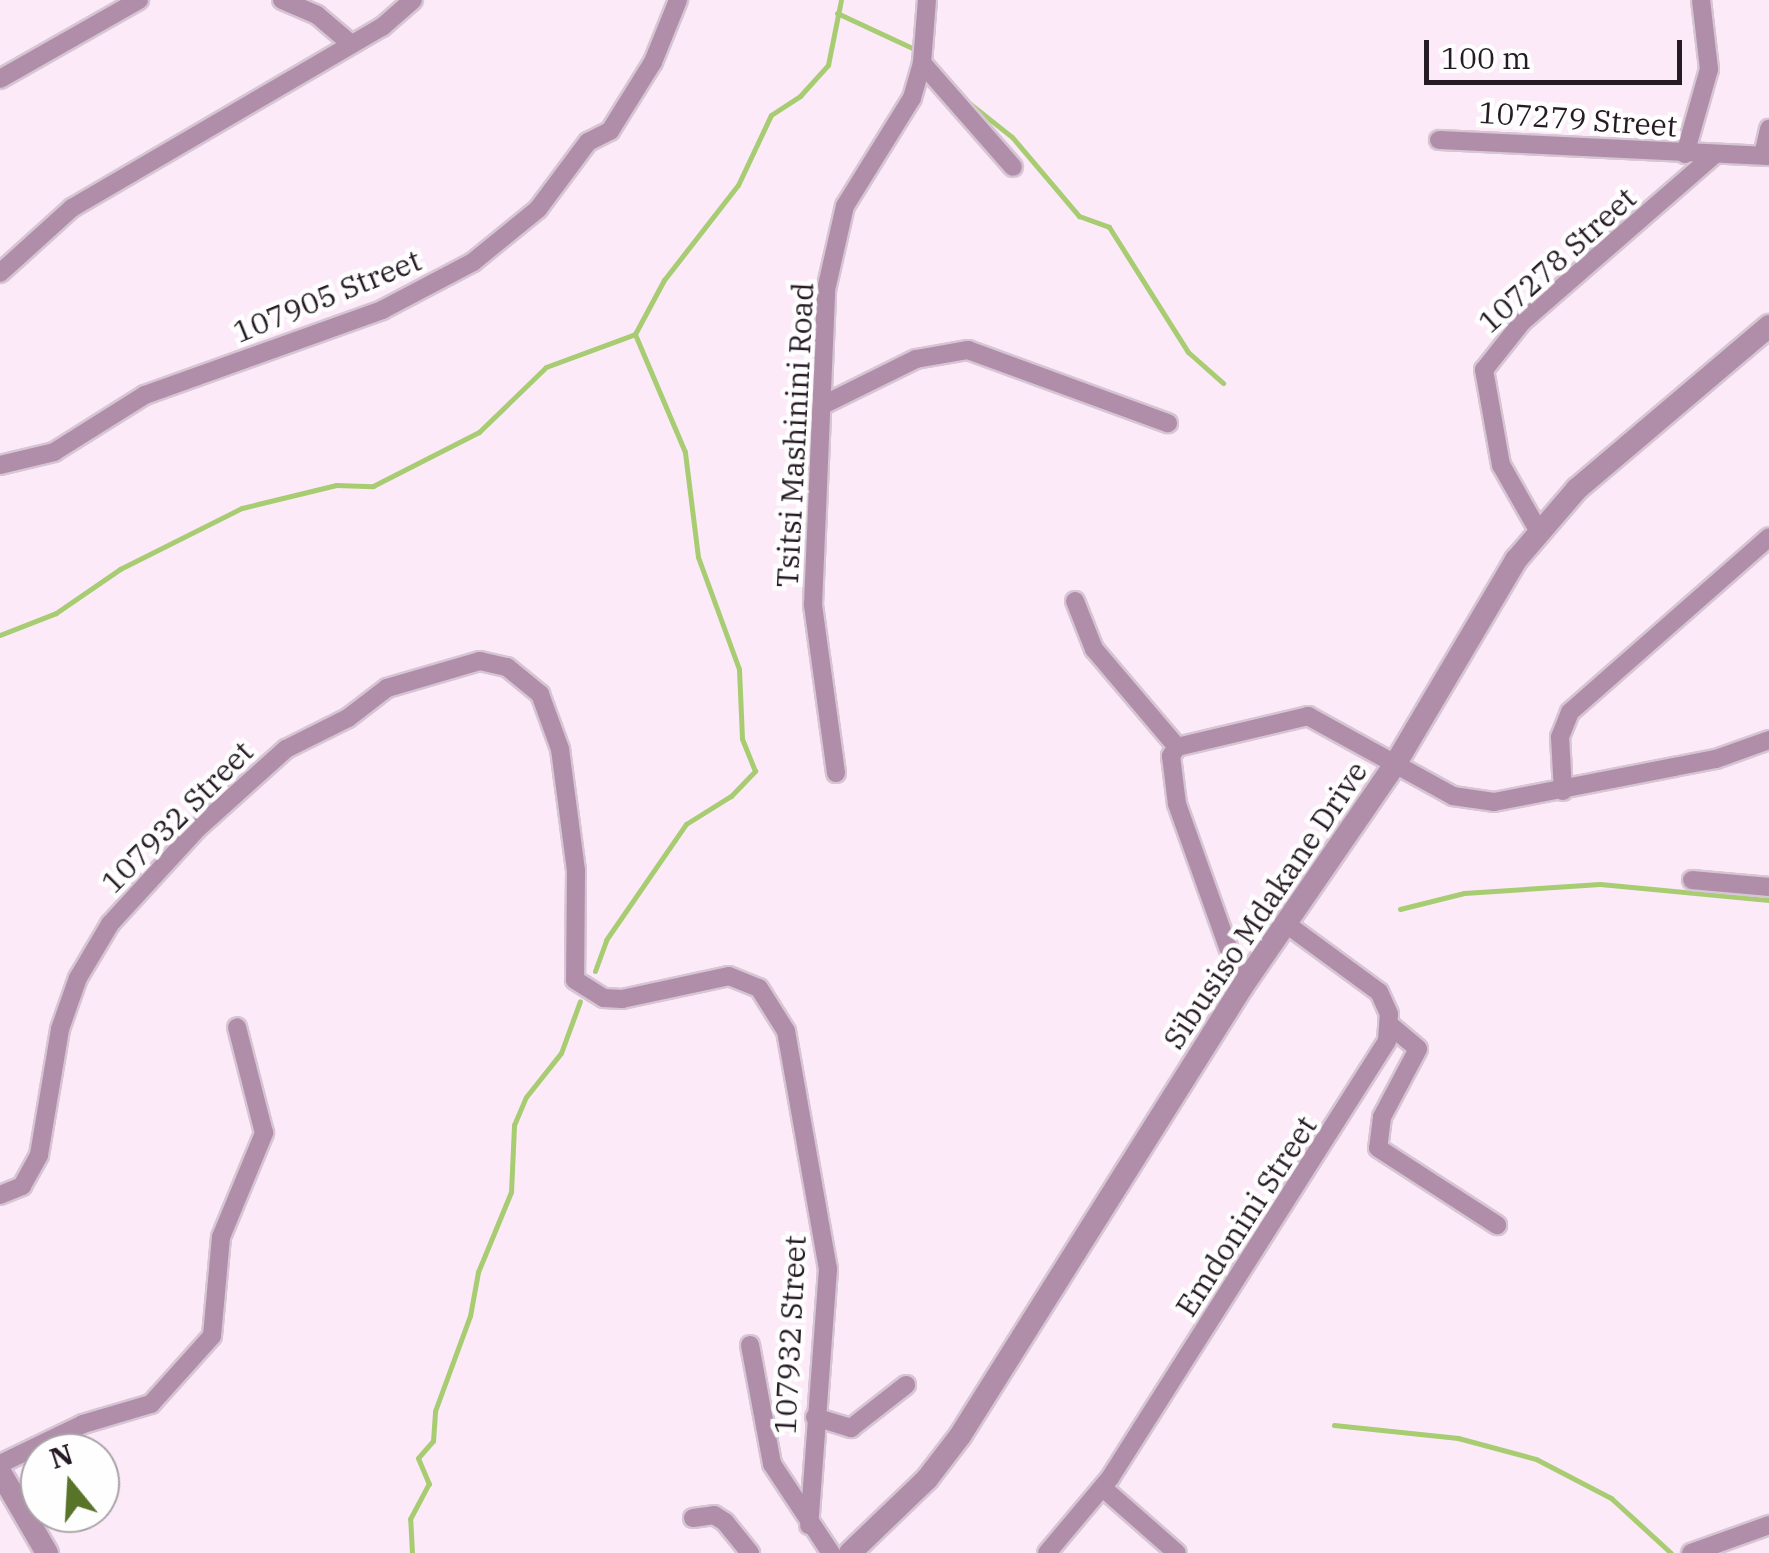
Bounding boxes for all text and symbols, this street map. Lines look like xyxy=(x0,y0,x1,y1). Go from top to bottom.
scale bar xyxy=(1429,20,1686,82)
text: 100 m xyxy=(1441,38,1531,77)
street label: 107279 Street xyxy=(1477,94,1679,144)
street label: 107278 Street xyxy=(1471,180,1643,340)
street label: 107905 Street xyxy=(228,242,426,350)
street label: Tsitsi Mashinini Road xyxy=(769,282,821,588)
street label: 107932 Street xyxy=(94,734,260,900)
street label: Sibusiso Mdakane Drive xyxy=(1155,754,1375,1056)
street label: Emdonini Street xyxy=(1168,1109,1324,1323)
street label: 107932 Street xyxy=(767,1235,813,1435)
north arrow xyxy=(20,1433,120,1533)
text: N xyxy=(45,1435,77,1477)

